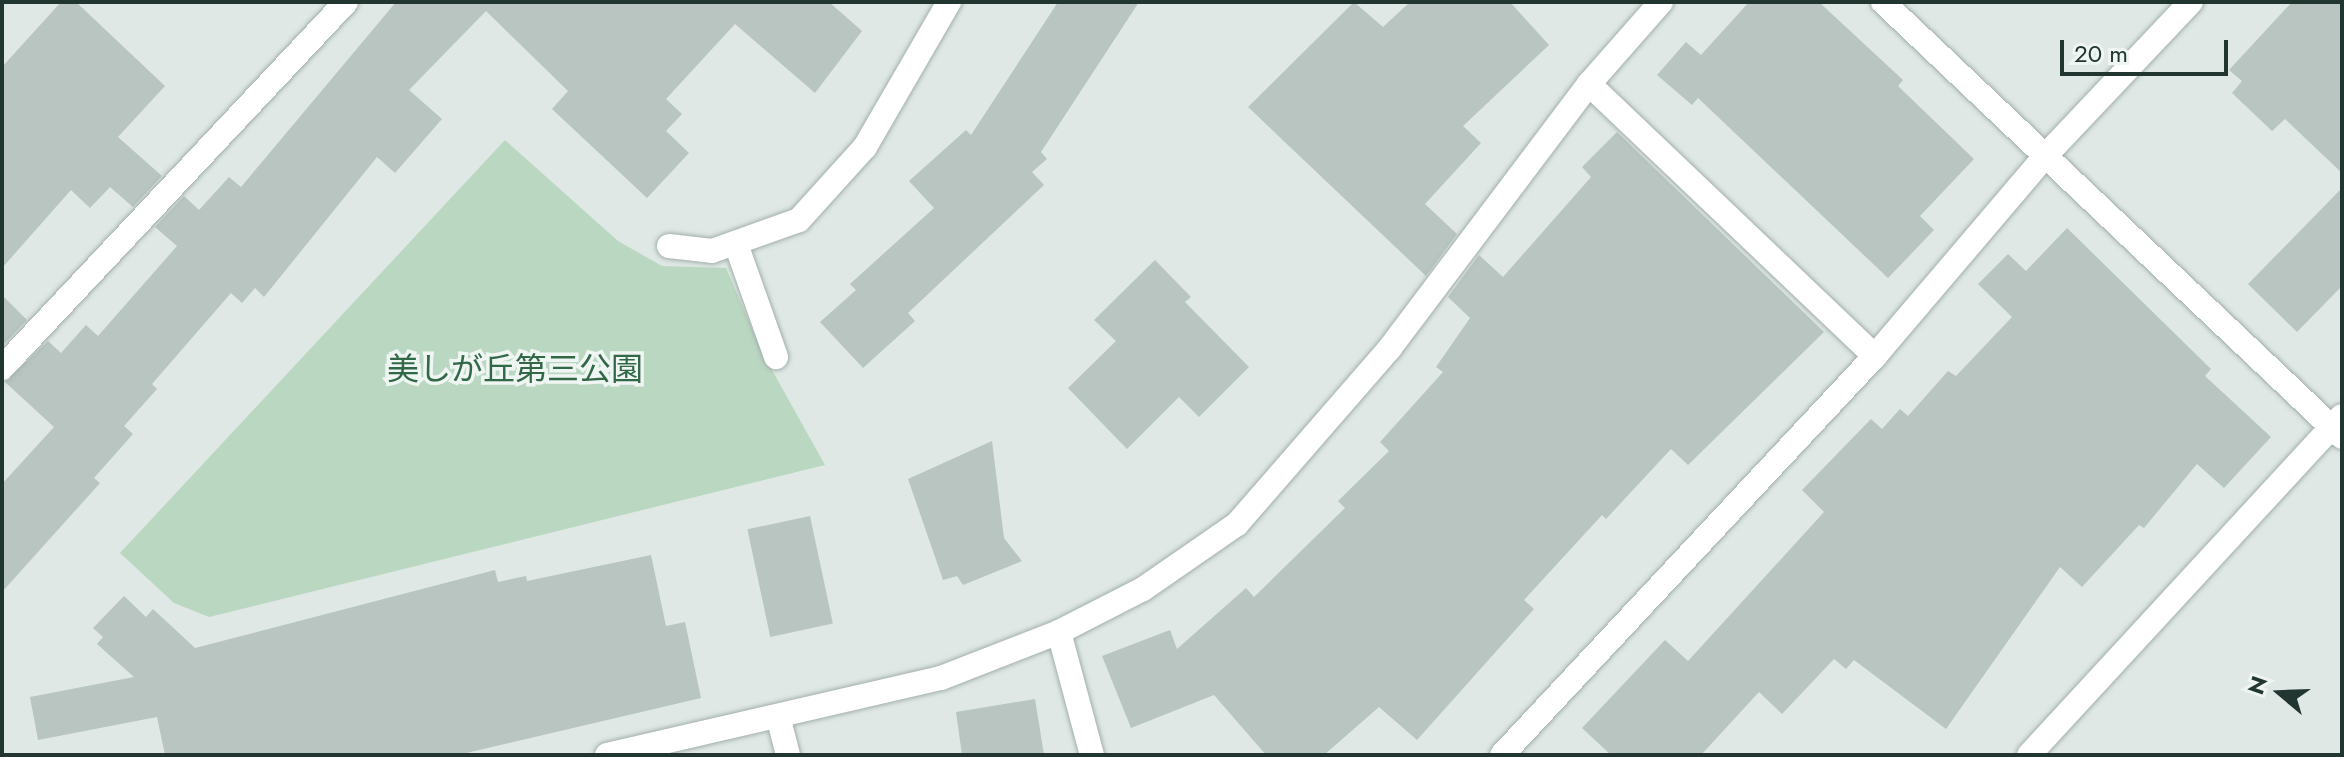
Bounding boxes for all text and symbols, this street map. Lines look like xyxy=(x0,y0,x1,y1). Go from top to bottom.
scale bar xyxy=(2064,24,2232,74)
text: 20 m xyxy=(2074,36,2128,71)
park label: 美しが丘第三公園 xyxy=(387,350,643,388)
north arrow xyxy=(2240,653,2320,733)
text: N xyxy=(2239,672,2275,699)

